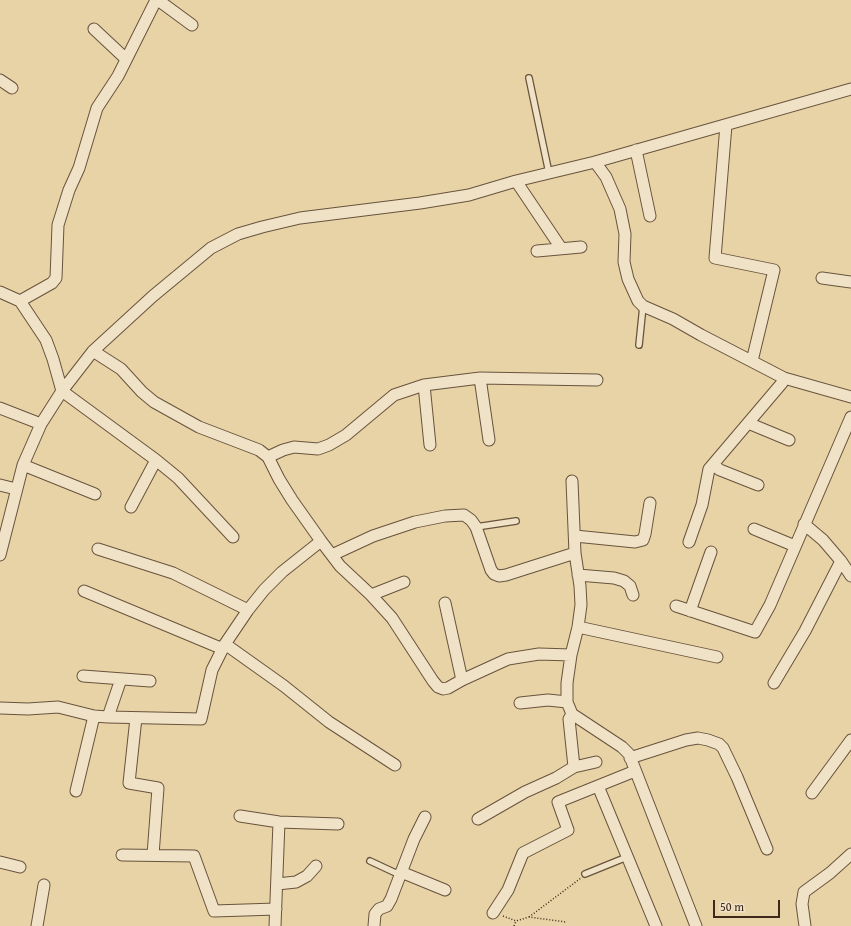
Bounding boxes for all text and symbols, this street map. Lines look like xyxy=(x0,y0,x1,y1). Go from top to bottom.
scale bar xyxy=(715,892,782,918)
text: 50 m xyxy=(720,898,744,915)

